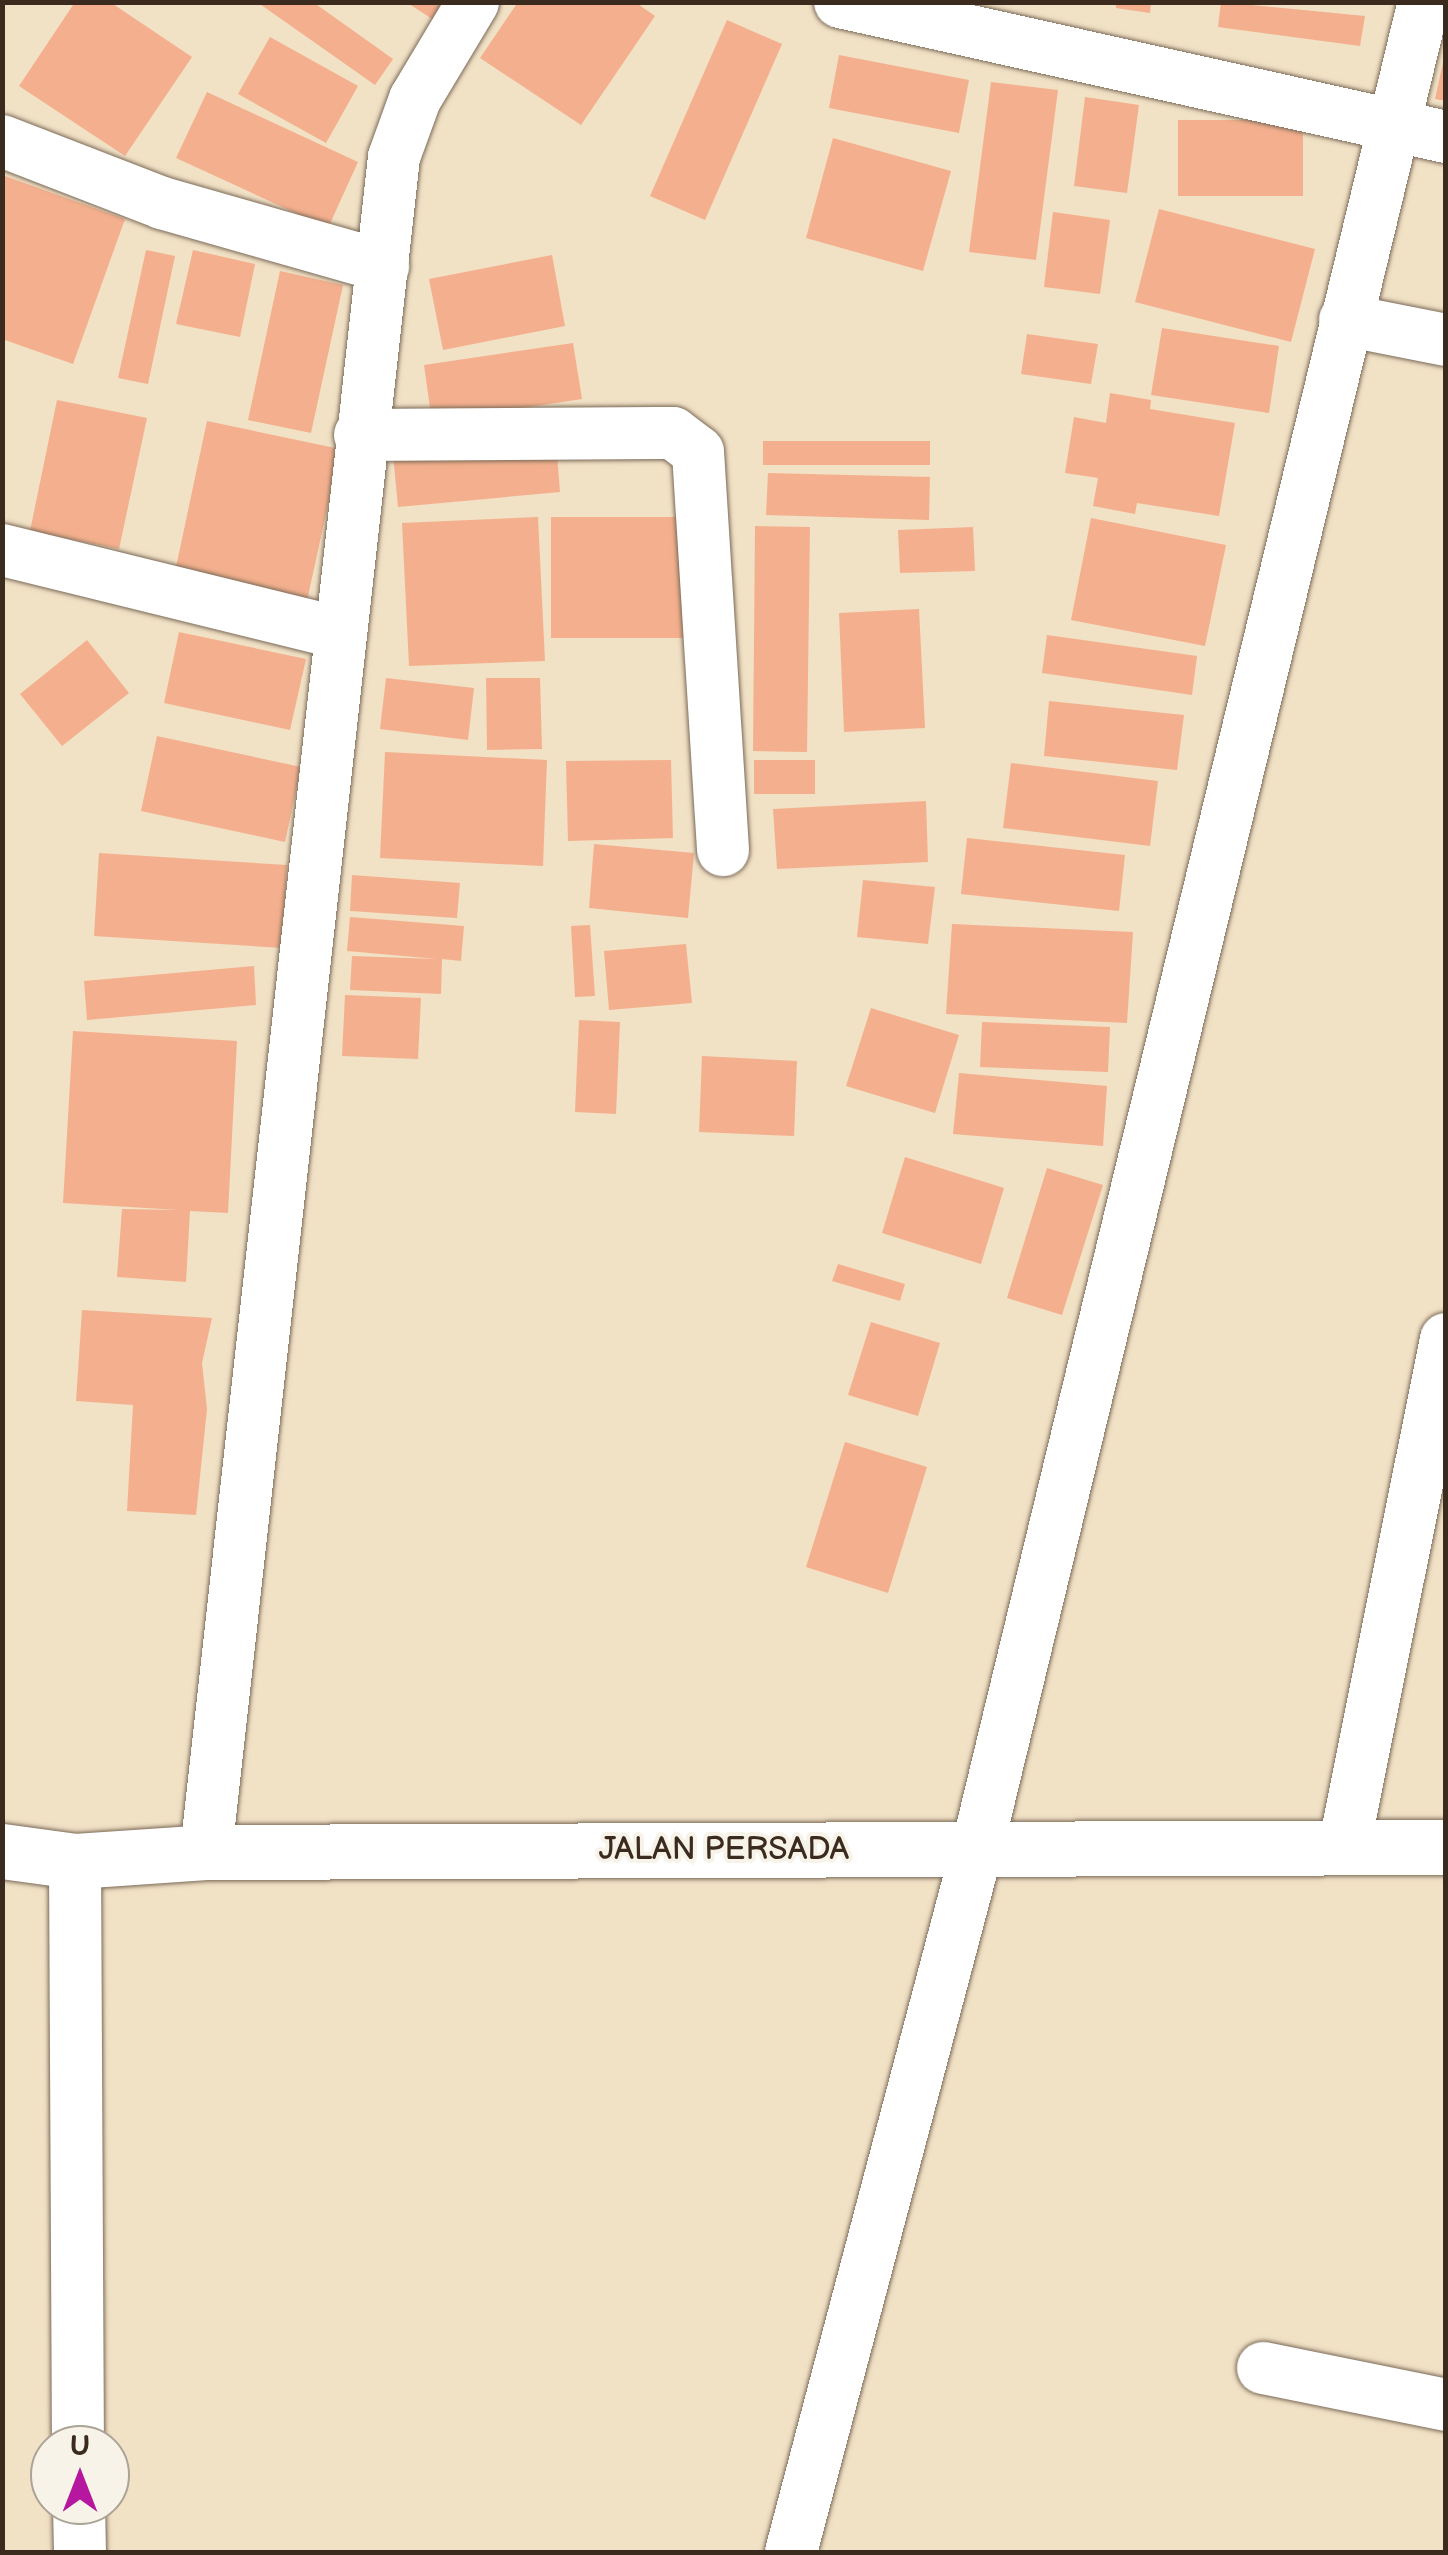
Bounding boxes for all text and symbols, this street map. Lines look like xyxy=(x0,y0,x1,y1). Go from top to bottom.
street label: JALAN PERSADA xyxy=(599,1831,849,1869)
north arrow xyxy=(30,2425,130,2525)
text: U xyxy=(70,2430,90,2463)

